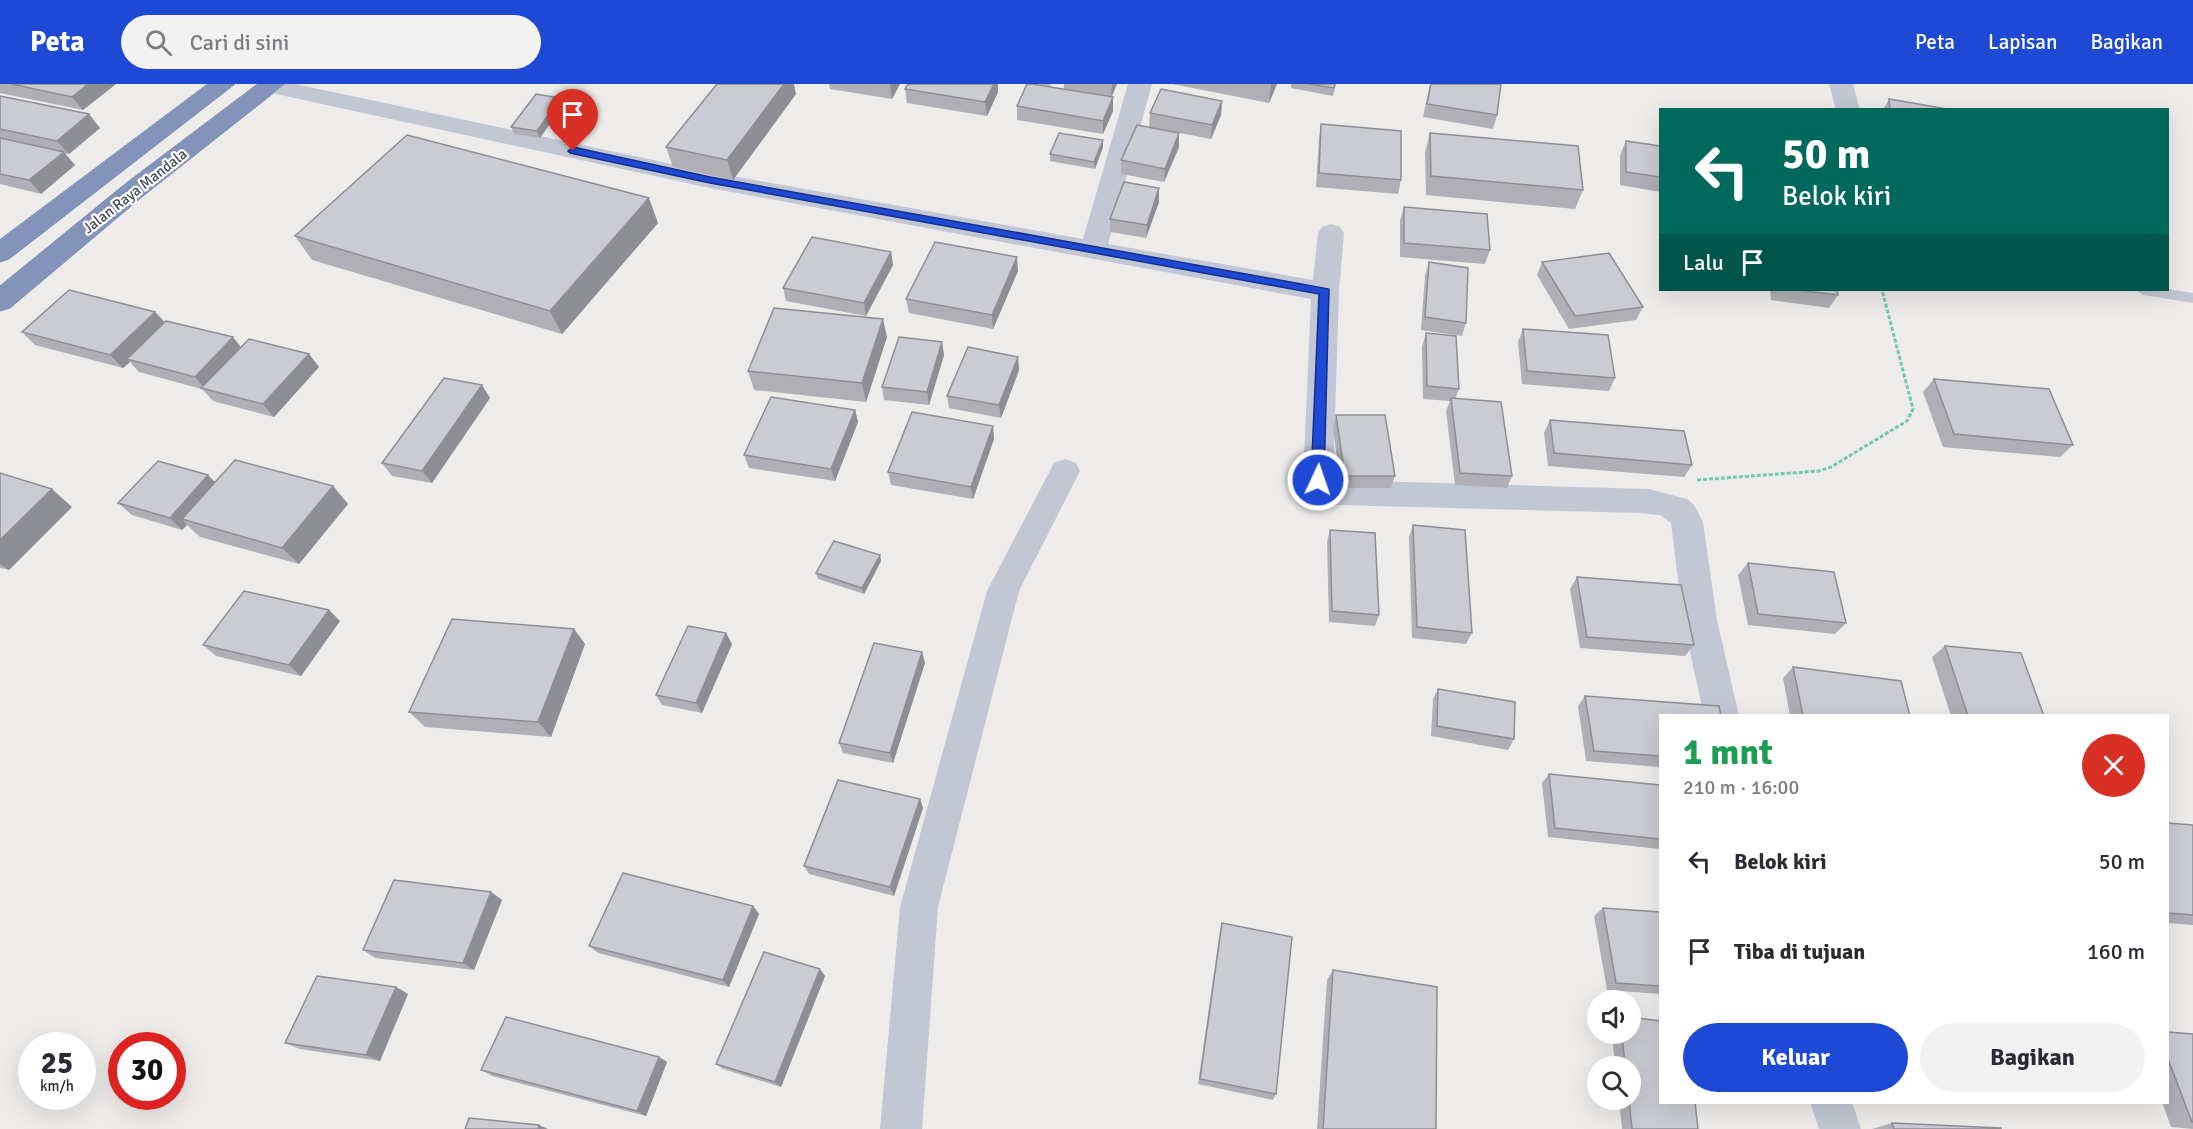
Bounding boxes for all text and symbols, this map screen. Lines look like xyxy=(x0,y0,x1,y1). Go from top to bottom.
search box xyxy=(121,15,541,69)
text: Peta xyxy=(30,25,85,59)
icon: search xyxy=(142,26,175,59)
text: Cari di sini xyxy=(190,29,289,56)
text: Peta xyxy=(1915,29,1955,55)
text: Lapisan xyxy=(1988,29,2057,55)
text: Bagikan xyxy=(2090,29,2163,55)
pin xyxy=(547,89,598,151)
icon: arrive xyxy=(556,98,589,131)
text: 50 m xyxy=(1782,129,1871,180)
icon: left xyxy=(1683,132,1761,210)
street label: Jalan Raya Mandala xyxy=(79,145,191,237)
text: Belok kiri xyxy=(1782,180,1891,213)
icon: arrive xyxy=(1736,246,1769,279)
text: Lalu xyxy=(1683,249,1724,276)
position arrow xyxy=(1286,448,1350,512)
text: 1 mnt xyxy=(1683,730,1773,775)
button: close xyxy=(2082,734,2145,797)
text: 210 m · 16:00 xyxy=(1683,775,1799,800)
icon: left xyxy=(1683,845,1716,878)
text: Belok kiri xyxy=(1734,848,1827,875)
text: 50 m xyxy=(2099,848,2145,875)
icon: arrive xyxy=(1683,935,1716,968)
text: Tiba di tujuan xyxy=(1734,938,1865,965)
text: 160 m xyxy=(2087,938,2145,965)
map controls xyxy=(1587,990,1641,1110)
button: sound xyxy=(1587,990,1641,1044)
button: Keluar xyxy=(1683,1023,1908,1092)
button: Bagikan xyxy=(1920,1023,2145,1092)
speed limit sign: 30 xyxy=(108,1032,186,1110)
text: 25 xyxy=(41,1045,73,1082)
button: search xyxy=(1587,1056,1641,1110)
text: km/h xyxy=(40,1077,74,1095)

